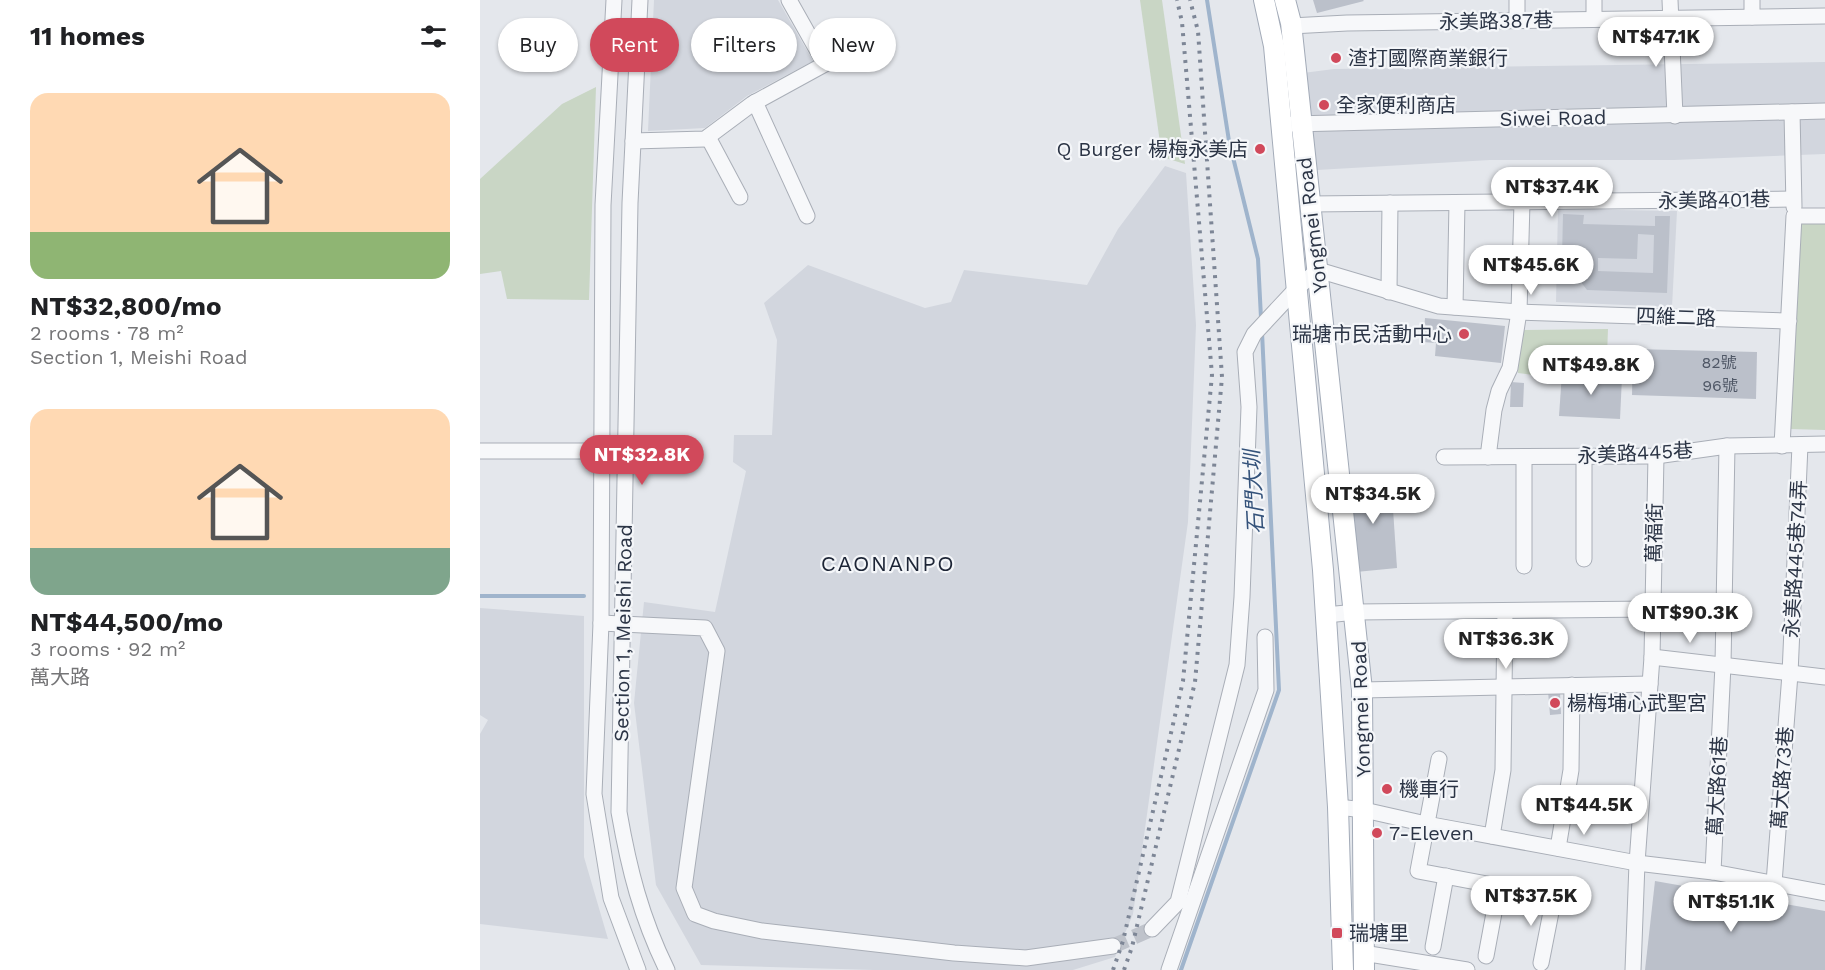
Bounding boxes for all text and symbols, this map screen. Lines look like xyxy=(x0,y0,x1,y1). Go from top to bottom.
street label: 永美路387巷 xyxy=(1439,8,1553,34)
pin: NT$47.1K xyxy=(1594,17,1718,68)
chip: Buy xyxy=(498,18,578,72)
chip: Rent xyxy=(590,18,679,72)
chip: Filters xyxy=(691,18,797,72)
chip: New xyxy=(809,18,896,72)
icon: filters xyxy=(417,20,450,53)
text: 11 homes xyxy=(30,21,145,51)
text: NT$47.1K xyxy=(1612,24,1700,48)
place label: 渣打國際商業銀行 xyxy=(1348,46,1508,70)
marker: 渣打國際商業銀行 xyxy=(1329,51,1343,65)
place label: 全家便利商店 xyxy=(1336,93,1456,117)
marker: 全家便利商店 xyxy=(1317,98,1331,112)
street label: Siwei Road xyxy=(1499,105,1607,131)
icon: home xyxy=(186,132,294,240)
place label: Q Burger 楊梅永美店 xyxy=(1056,137,1248,161)
marker: Q Burger 楊梅永美店 xyxy=(1253,142,1267,156)
street label: Yongmei Road xyxy=(1292,156,1332,294)
pin: NT$37.4K xyxy=(1490,167,1614,218)
text: NT$37.4K xyxy=(1505,174,1599,198)
street label: 永美路401巷 xyxy=(1658,187,1770,213)
pin: NT$45.6K xyxy=(1469,245,1593,296)
text: NT$45.6K xyxy=(1483,252,1579,276)
text: NT$32,800/mo xyxy=(30,291,222,321)
street label: 四維二路 xyxy=(1636,304,1716,330)
text: 2 rooms · 78 m² xyxy=(30,321,184,345)
place label: 瑞塘市民活動中心 xyxy=(1292,322,1452,346)
marker: 瑞塘市民活動中心 xyxy=(1457,327,1471,341)
text: Section 1, Meishi Road xyxy=(30,345,248,369)
pin: NT$49.8K xyxy=(1529,345,1653,396)
text: NT$49.8K xyxy=(1542,352,1640,376)
house number: 82號 xyxy=(1701,353,1737,372)
house number: 96號 xyxy=(1702,376,1738,395)
pin: NT$32.8K xyxy=(580,435,704,486)
street label: 永美路445巷 xyxy=(1576,438,1694,468)
text: NT$32.8K xyxy=(594,442,690,466)
water label: 石門大圳 xyxy=(1239,446,1268,535)
icon: home xyxy=(186,448,294,556)
pin: NT$34.5K xyxy=(1311,474,1435,525)
street label: 永美路445巷74弄 xyxy=(1779,479,1811,639)
text: NT$34.5K xyxy=(1325,481,1421,505)
street label: 萬福街 xyxy=(1641,503,1667,563)
street label: Section 1, Meishi Road xyxy=(609,524,637,742)
district label: CAONANPO xyxy=(821,551,955,576)
pin: NT$90.3K xyxy=(1628,593,1752,644)
text: NT$90.3K xyxy=(1642,600,1739,624)
text: NT$44,500/mo xyxy=(30,607,223,637)
pin: NT$36.3K xyxy=(1444,619,1568,670)
text: NT$36.3K xyxy=(1458,626,1554,650)
text: 3 rooms · 92 m² xyxy=(30,637,185,661)
street label: Yongmei Road xyxy=(1347,640,1375,778)
text: 萬大路 xyxy=(30,665,90,689)
place label: 楊梅埔心武聖宮 xyxy=(1567,691,1707,715)
marker: 楊梅埔心武聖宮 xyxy=(1548,696,1562,710)
street label: 萬大路73巷 xyxy=(1766,726,1798,830)
street label: 萬大路61巷 xyxy=(1702,735,1732,837)
place label: 機車行 xyxy=(1399,777,1459,801)
marker: 機車行 xyxy=(1380,782,1394,796)
pin: NT$44.5K xyxy=(1522,785,1646,836)
text: NT$44.5K xyxy=(1535,792,1633,816)
place label: 7-Eleven xyxy=(1389,821,1474,845)
marker: 7-Eleven xyxy=(1370,826,1384,840)
pin: NT$37.5K xyxy=(1469,876,1593,927)
pin: NT$51.1K xyxy=(1669,882,1793,933)
text: NT$37.5K xyxy=(1485,883,1577,907)
text: NT$51.1K xyxy=(1688,889,1775,913)
place label: 瑞塘里 xyxy=(1349,921,1409,945)
marker: 瑞塘里 xyxy=(1330,926,1344,940)

